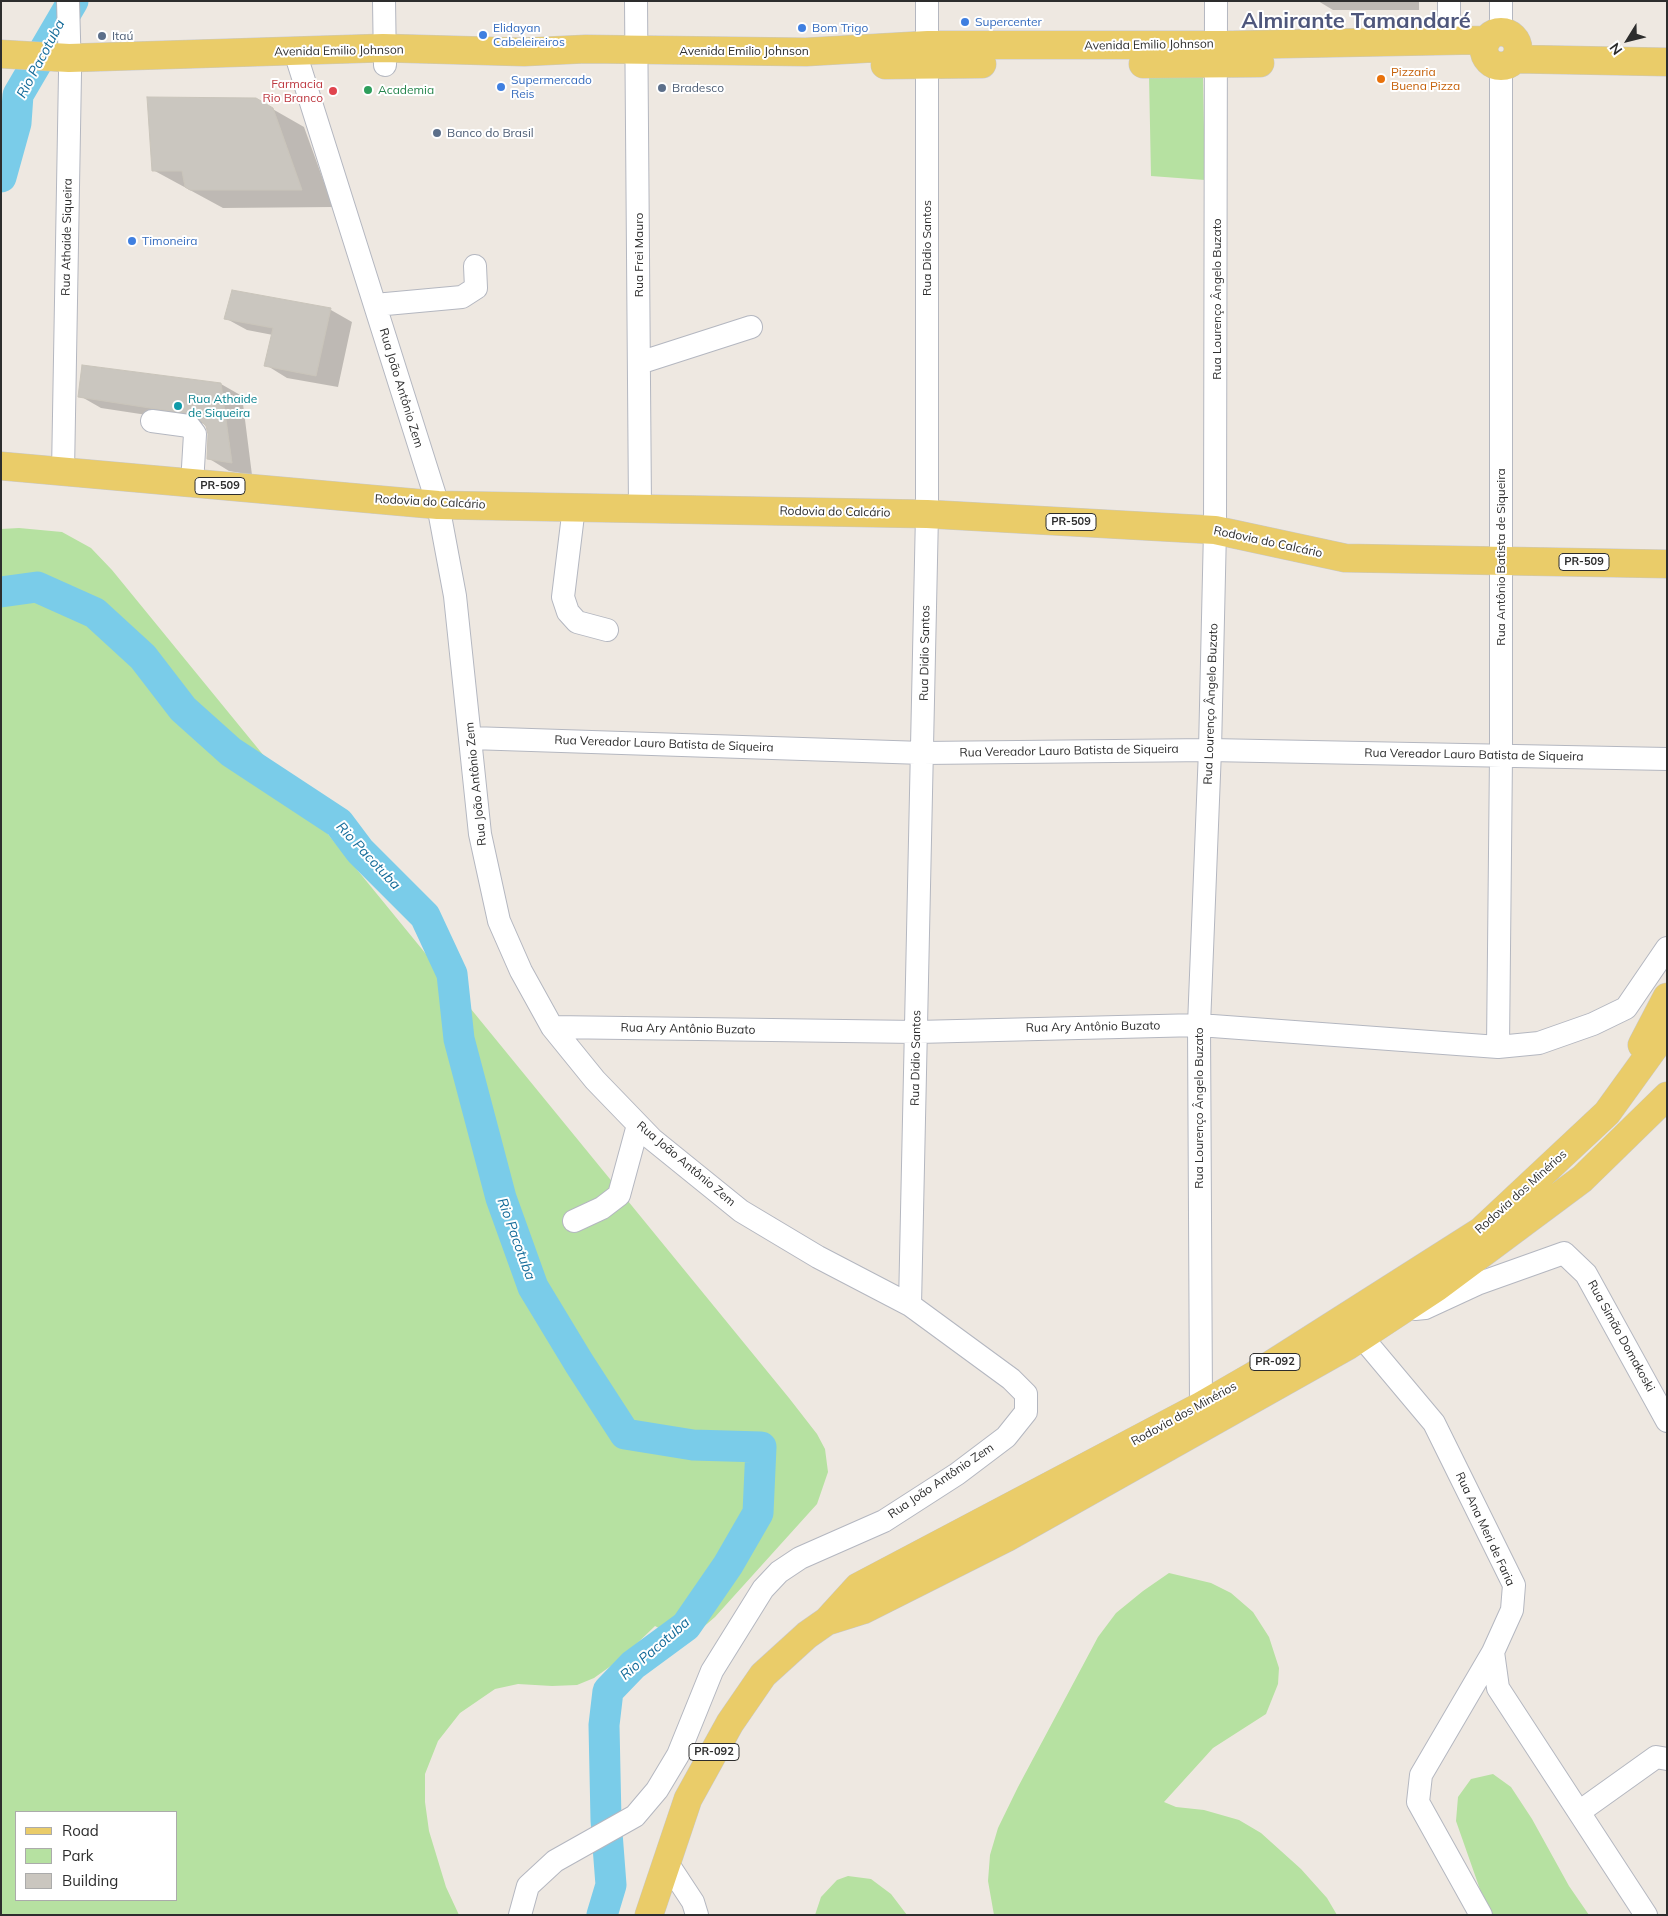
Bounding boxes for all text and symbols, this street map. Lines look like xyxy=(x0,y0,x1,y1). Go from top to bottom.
district label: Almirante Tamandaré xyxy=(1241,8,1471,34)
place label: Supercenter xyxy=(975,15,1042,29)
north arrow xyxy=(1603,15,1653,65)
marker: Supercenter xyxy=(959,16,971,28)
water label: Rio Pacotuba xyxy=(13,17,69,101)
place label: Elidayan Cabeleireiros xyxy=(493,21,565,49)
place label: Bom Trigo xyxy=(812,21,868,35)
marker: Bom Trigo xyxy=(796,22,808,34)
place label: Itaú xyxy=(112,29,133,43)
marker: Elidayan Cabeleireiros xyxy=(477,29,489,41)
marker: Itaú xyxy=(96,30,108,42)
street label: Avenida Emilio Johnson xyxy=(1084,37,1214,53)
text: N xyxy=(1605,39,1626,58)
street label: Avenida Emilio Johnson xyxy=(274,43,404,59)
street label: Avenida Emilio Johnson xyxy=(679,44,809,58)
place label: Pizzaria Buena Pizza xyxy=(1391,65,1460,93)
place label: Supermercado Reis xyxy=(511,73,592,101)
marker: Pizzaria Buena Pizza xyxy=(1375,73,1387,85)
place label: Farmacia Rio Branco xyxy=(262,77,323,105)
marker: Supermercado Reis xyxy=(495,81,507,93)
place label: Bradesco xyxy=(672,81,724,95)
marker: Bradesco xyxy=(656,82,668,94)
place label: Academia xyxy=(378,83,434,97)
marker: Academia xyxy=(362,84,374,96)
marker: Farmacia Rio Branco xyxy=(327,85,339,97)
place label: Banco do Brasil xyxy=(447,126,534,140)
marker: Banco do Brasil xyxy=(431,127,443,139)
street label: Rua Athaide Siqueira xyxy=(59,178,75,296)
street label: Rua Didio Santos xyxy=(920,200,934,296)
street label: Rua Frei Mauro xyxy=(632,213,646,297)
street label: Rua Lourenço Ângelo Buzato xyxy=(1210,218,1224,380)
place label: Timoneira xyxy=(142,234,197,248)
marker: Timoneira xyxy=(126,235,138,247)
street label: Rua João Antônio Zem xyxy=(376,326,426,450)
place label: Rua Athaide de Siqueira xyxy=(188,392,257,420)
marker: Rua Athaide de Siqueira xyxy=(172,400,184,412)
street label: Rua Antônio Batista de Siqueira xyxy=(1494,468,1508,646)
road number: PR-509 xyxy=(195,478,245,494)
street label: Rodovia do Calcário xyxy=(374,492,486,512)
street label: Rodovia do Calcário xyxy=(779,504,891,520)
road number: PR-509 xyxy=(1046,514,1096,530)
street label: Rodovia do Calcário xyxy=(1212,523,1324,561)
road number: PR-509 xyxy=(1559,554,1609,570)
street label: Rua Didio Santos xyxy=(917,605,933,701)
street label: Rua Lourenço Ângelo Buzato xyxy=(1201,623,1221,785)
street label: Rua João Antônio Zem xyxy=(462,721,490,847)
street label: Rua Vereador Lauro Batista de Siqueira xyxy=(554,733,774,755)
street label: Rua Vereador Lauro Batista de Siqueira xyxy=(959,742,1179,760)
street label: Rua Vereador Lauro Batista de Siqueira xyxy=(1364,746,1584,764)
water label: Rio Pacotuba xyxy=(332,819,404,893)
street label: Rua Didio Santos xyxy=(908,1010,924,1106)
street label: Rua Ary Antônio Buzato xyxy=(1026,1019,1160,1035)
street label: Rua Ary Antônio Buzato xyxy=(621,1021,755,1037)
street label: Rua Lourenço Ângelo Buzato xyxy=(1192,1027,1206,1189)
street label: Rua João Antônio Zem xyxy=(634,1119,738,1209)
street label: Rodovia dos Minérios xyxy=(1472,1147,1570,1237)
water label: Rio Pacotuba xyxy=(493,1196,539,1282)
street label: Rua Simão Domakoski xyxy=(1584,1278,1658,1394)
road number: PR-092 xyxy=(1250,1354,1300,1370)
street label: Rodovia dos Minérios xyxy=(1129,1379,1239,1449)
street label: Rua João Antônio Zem xyxy=(885,1440,997,1522)
street label: Rua Ana Meri de Faria xyxy=(1452,1470,1518,1588)
water label: Rio Pacotuba xyxy=(617,1614,693,1684)
road number: PR-092 xyxy=(689,1744,739,1760)
legend xyxy=(15,1811,178,1901)
text: Road xyxy=(62,1821,99,1840)
text: Park xyxy=(62,1846,94,1865)
text: Building xyxy=(62,1871,118,1890)

